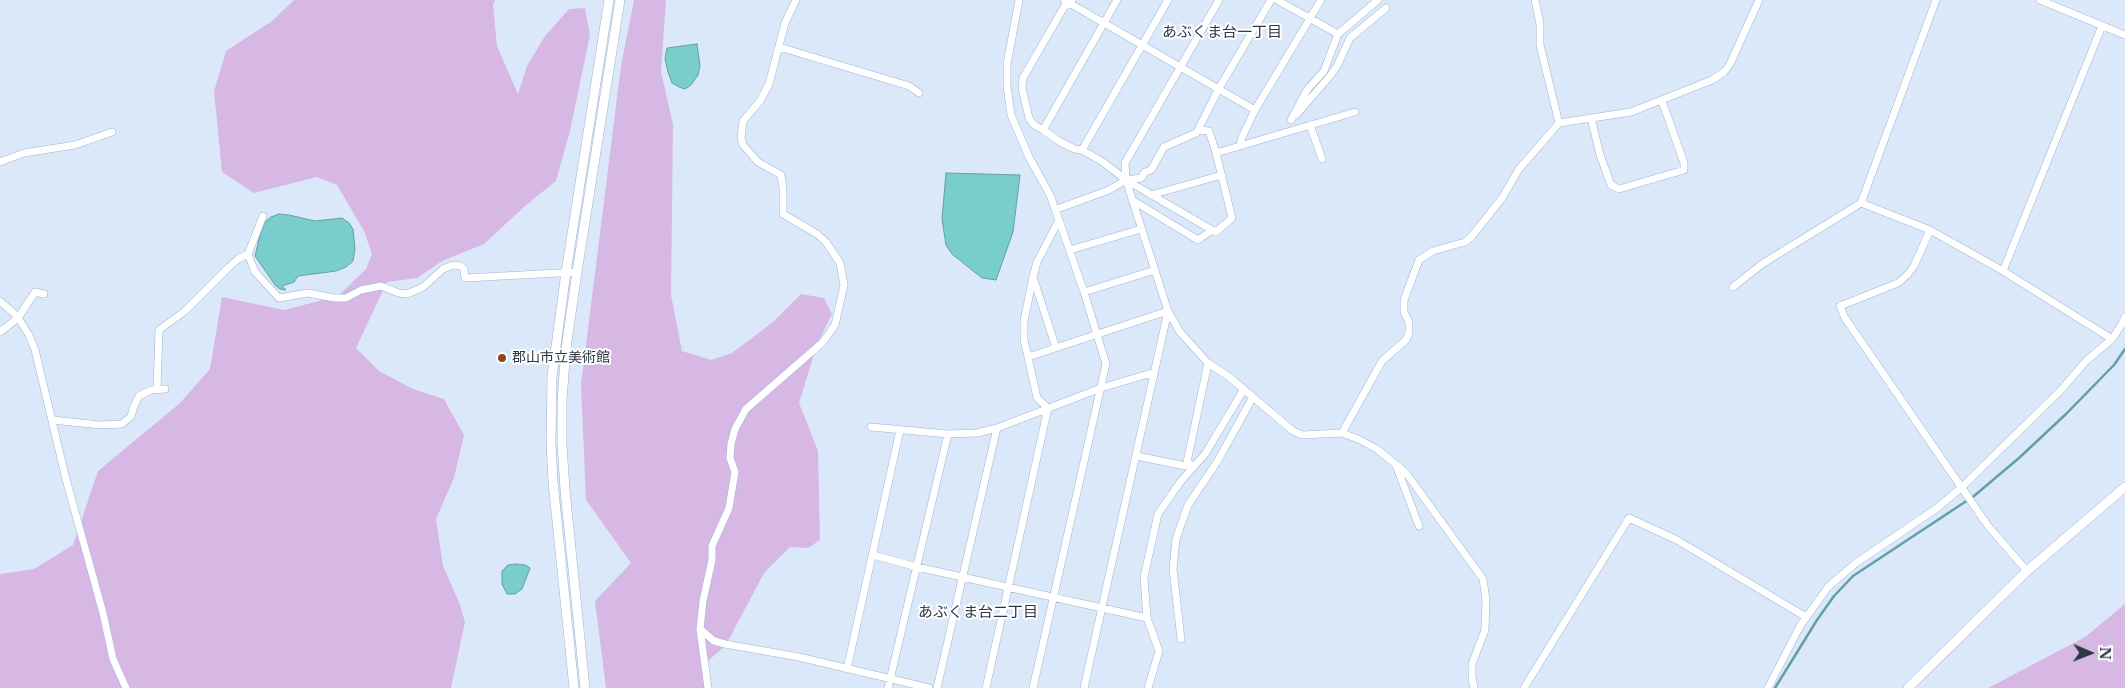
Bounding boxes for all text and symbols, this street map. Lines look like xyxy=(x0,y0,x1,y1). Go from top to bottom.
district label: あぶくま台一丁目 xyxy=(1162,24,1282,42)
place label: 郡山市立美術館 xyxy=(512,350,610,366)
marker: 郡山市立美術館 xyxy=(496,352,508,364)
district label: あぶくま台二丁目 xyxy=(918,604,1038,622)
north arrow xyxy=(2065,628,2115,678)
text: N xyxy=(2096,647,2114,660)

